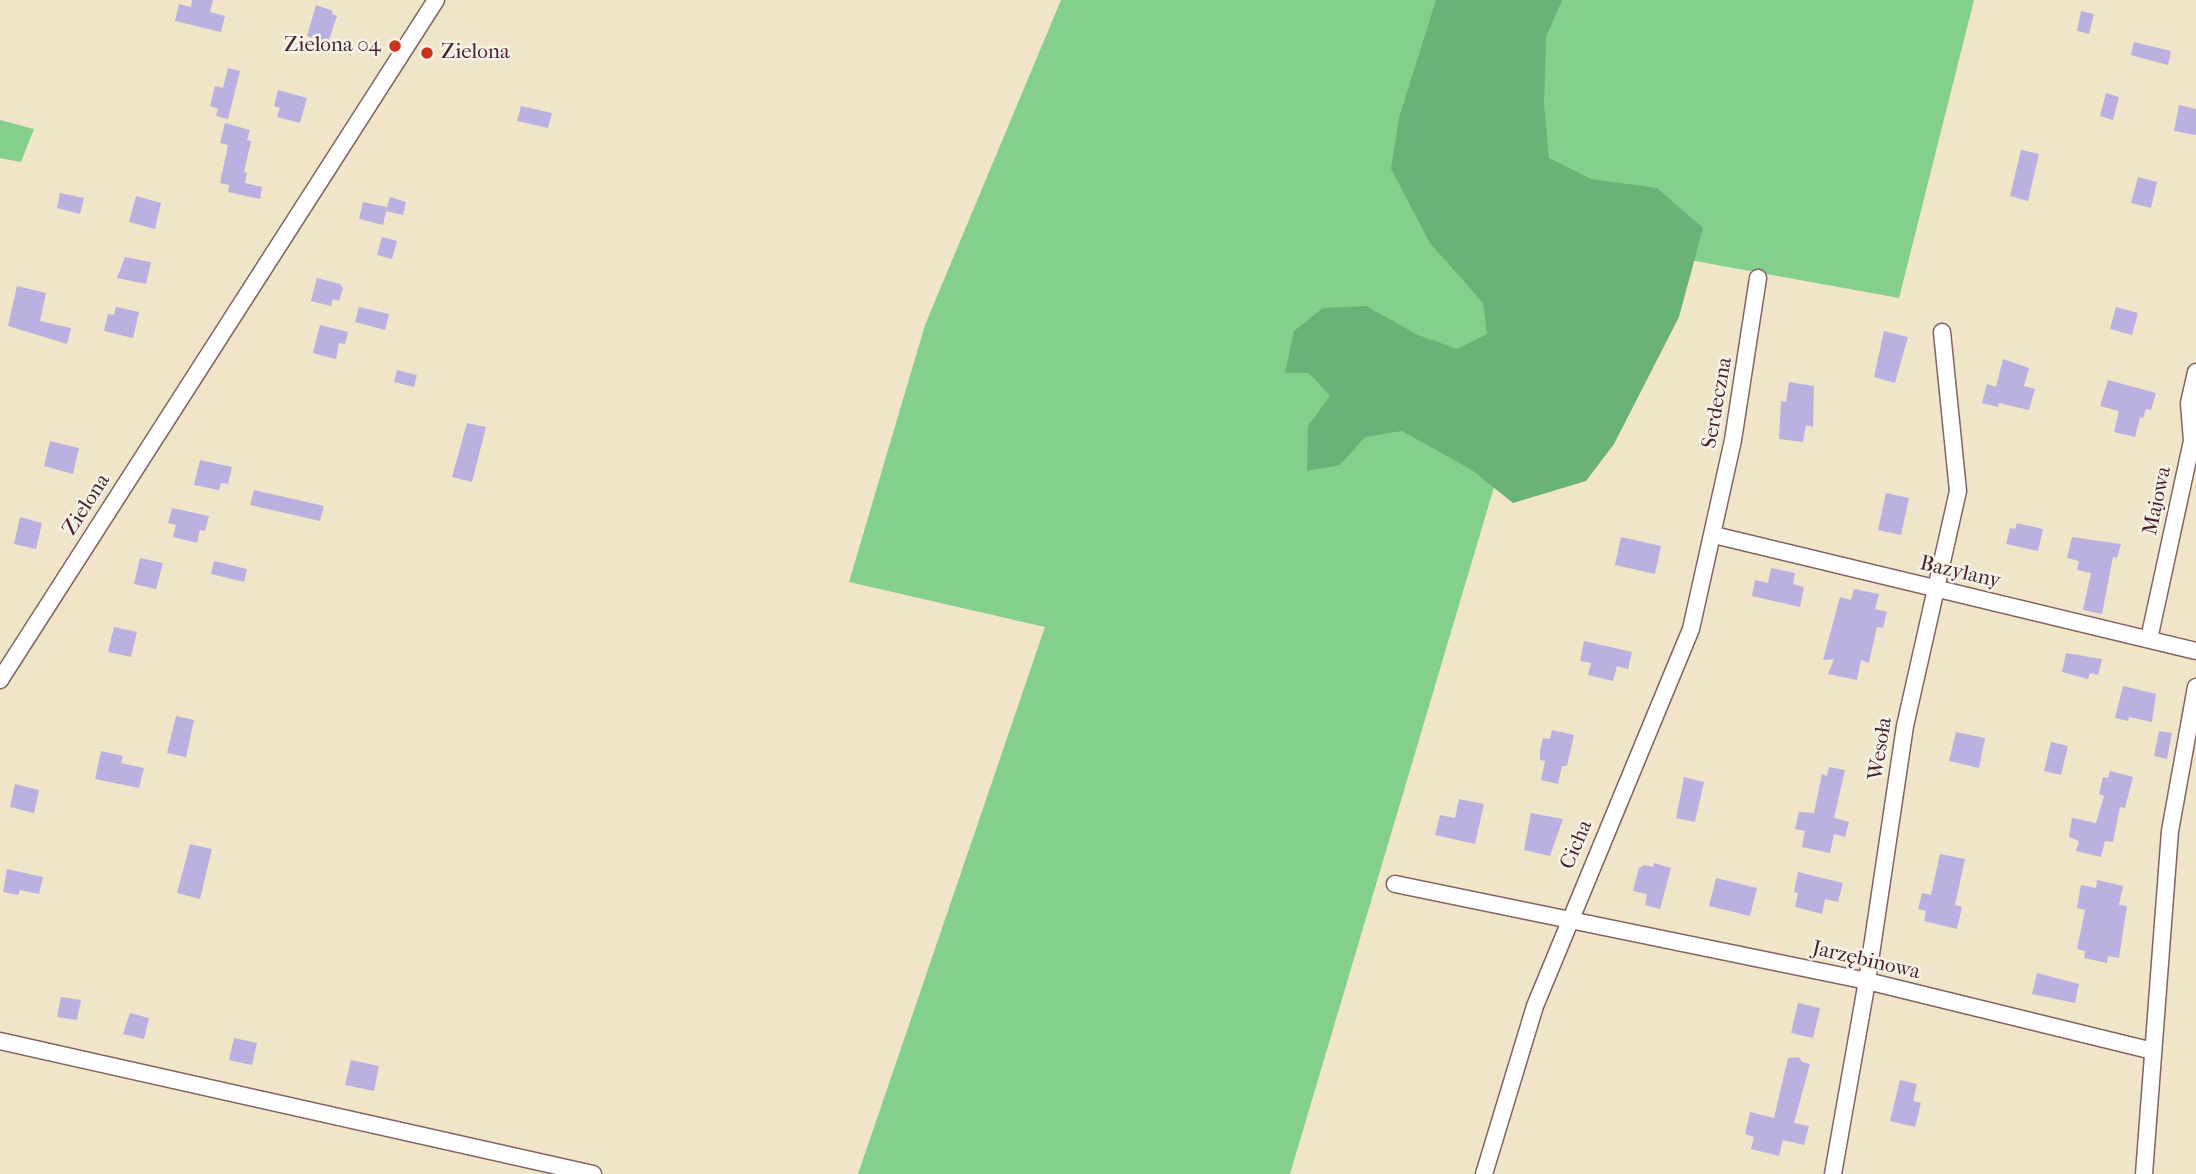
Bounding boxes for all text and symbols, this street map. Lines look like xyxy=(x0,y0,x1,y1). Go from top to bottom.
place label: Zielona 04 xyxy=(284,33,381,59)
marker: Zielona 04 xyxy=(387,38,403,54)
place label: Zielona xyxy=(441,40,510,66)
marker: Zielona xyxy=(419,45,435,61)
street label: Serdeczna xyxy=(1698,355,1738,451)
street label: Majowa xyxy=(2138,464,2178,538)
street label: Zielona xyxy=(58,469,116,541)
street label: Bazylany xyxy=(1917,552,2003,594)
street label: Wesoła xyxy=(1864,716,1898,782)
street label: Cicha xyxy=(1555,817,1599,873)
street label: Jarzębinowa xyxy=(1809,936,1923,986)

